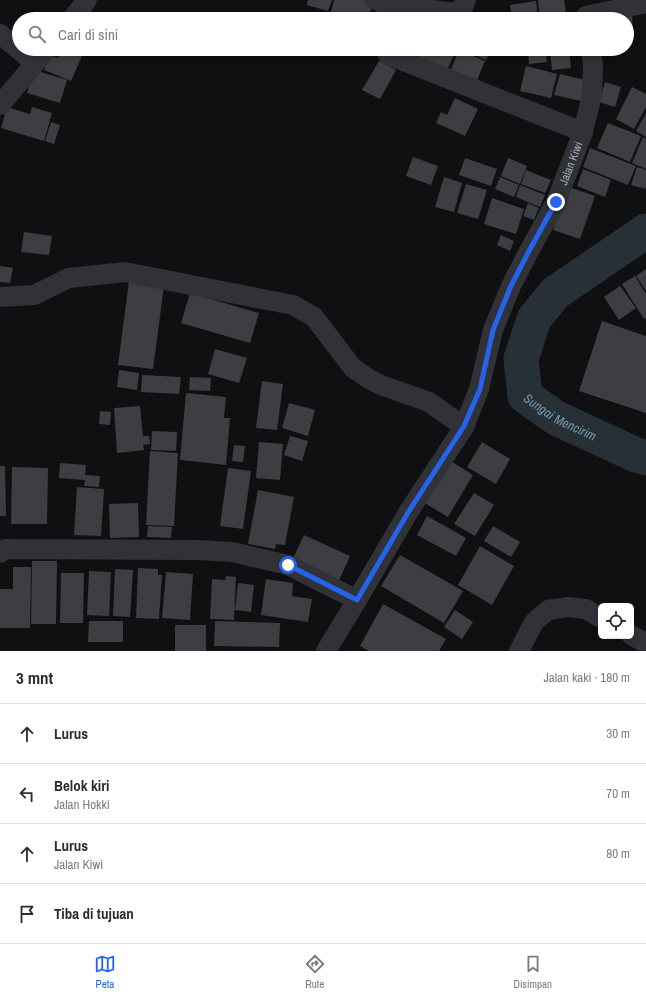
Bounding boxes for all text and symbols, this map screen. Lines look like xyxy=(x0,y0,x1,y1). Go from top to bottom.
search box xyxy=(12,12,634,56)
icon: search xyxy=(26,23,48,45)
text: Cari di sini xyxy=(58,24,118,45)
street label: Jalan Kiwi xyxy=(555,139,587,187)
route end xyxy=(547,193,565,211)
water label: Sungai Mencirim xyxy=(521,389,599,444)
route start xyxy=(279,556,297,574)
map controls xyxy=(598,603,634,639)
button: locate xyxy=(598,603,634,639)
text: 3 mnt xyxy=(16,666,53,689)
text: Jalan kaki · 180 m xyxy=(543,669,630,686)
icon: ahead xyxy=(16,723,38,745)
text: Lurus xyxy=(54,723,88,744)
text: 30 m xyxy=(606,725,630,742)
text: Belok kiri xyxy=(54,775,109,796)
icon: left xyxy=(16,783,38,805)
text: 70 m xyxy=(606,785,630,802)
text: Jalan Hokki xyxy=(54,796,110,813)
text: Lurus xyxy=(54,835,88,856)
icon: ahead xyxy=(16,843,38,865)
text: 80 m xyxy=(606,845,630,862)
text: Jalan Kiwi xyxy=(54,856,103,873)
icon: arrive xyxy=(16,903,38,925)
text: Tiba di tujuan xyxy=(54,903,134,924)
tab: Peta xyxy=(94,953,116,991)
tab: Rute xyxy=(304,953,326,991)
tab: Disimpan xyxy=(513,953,552,991)

